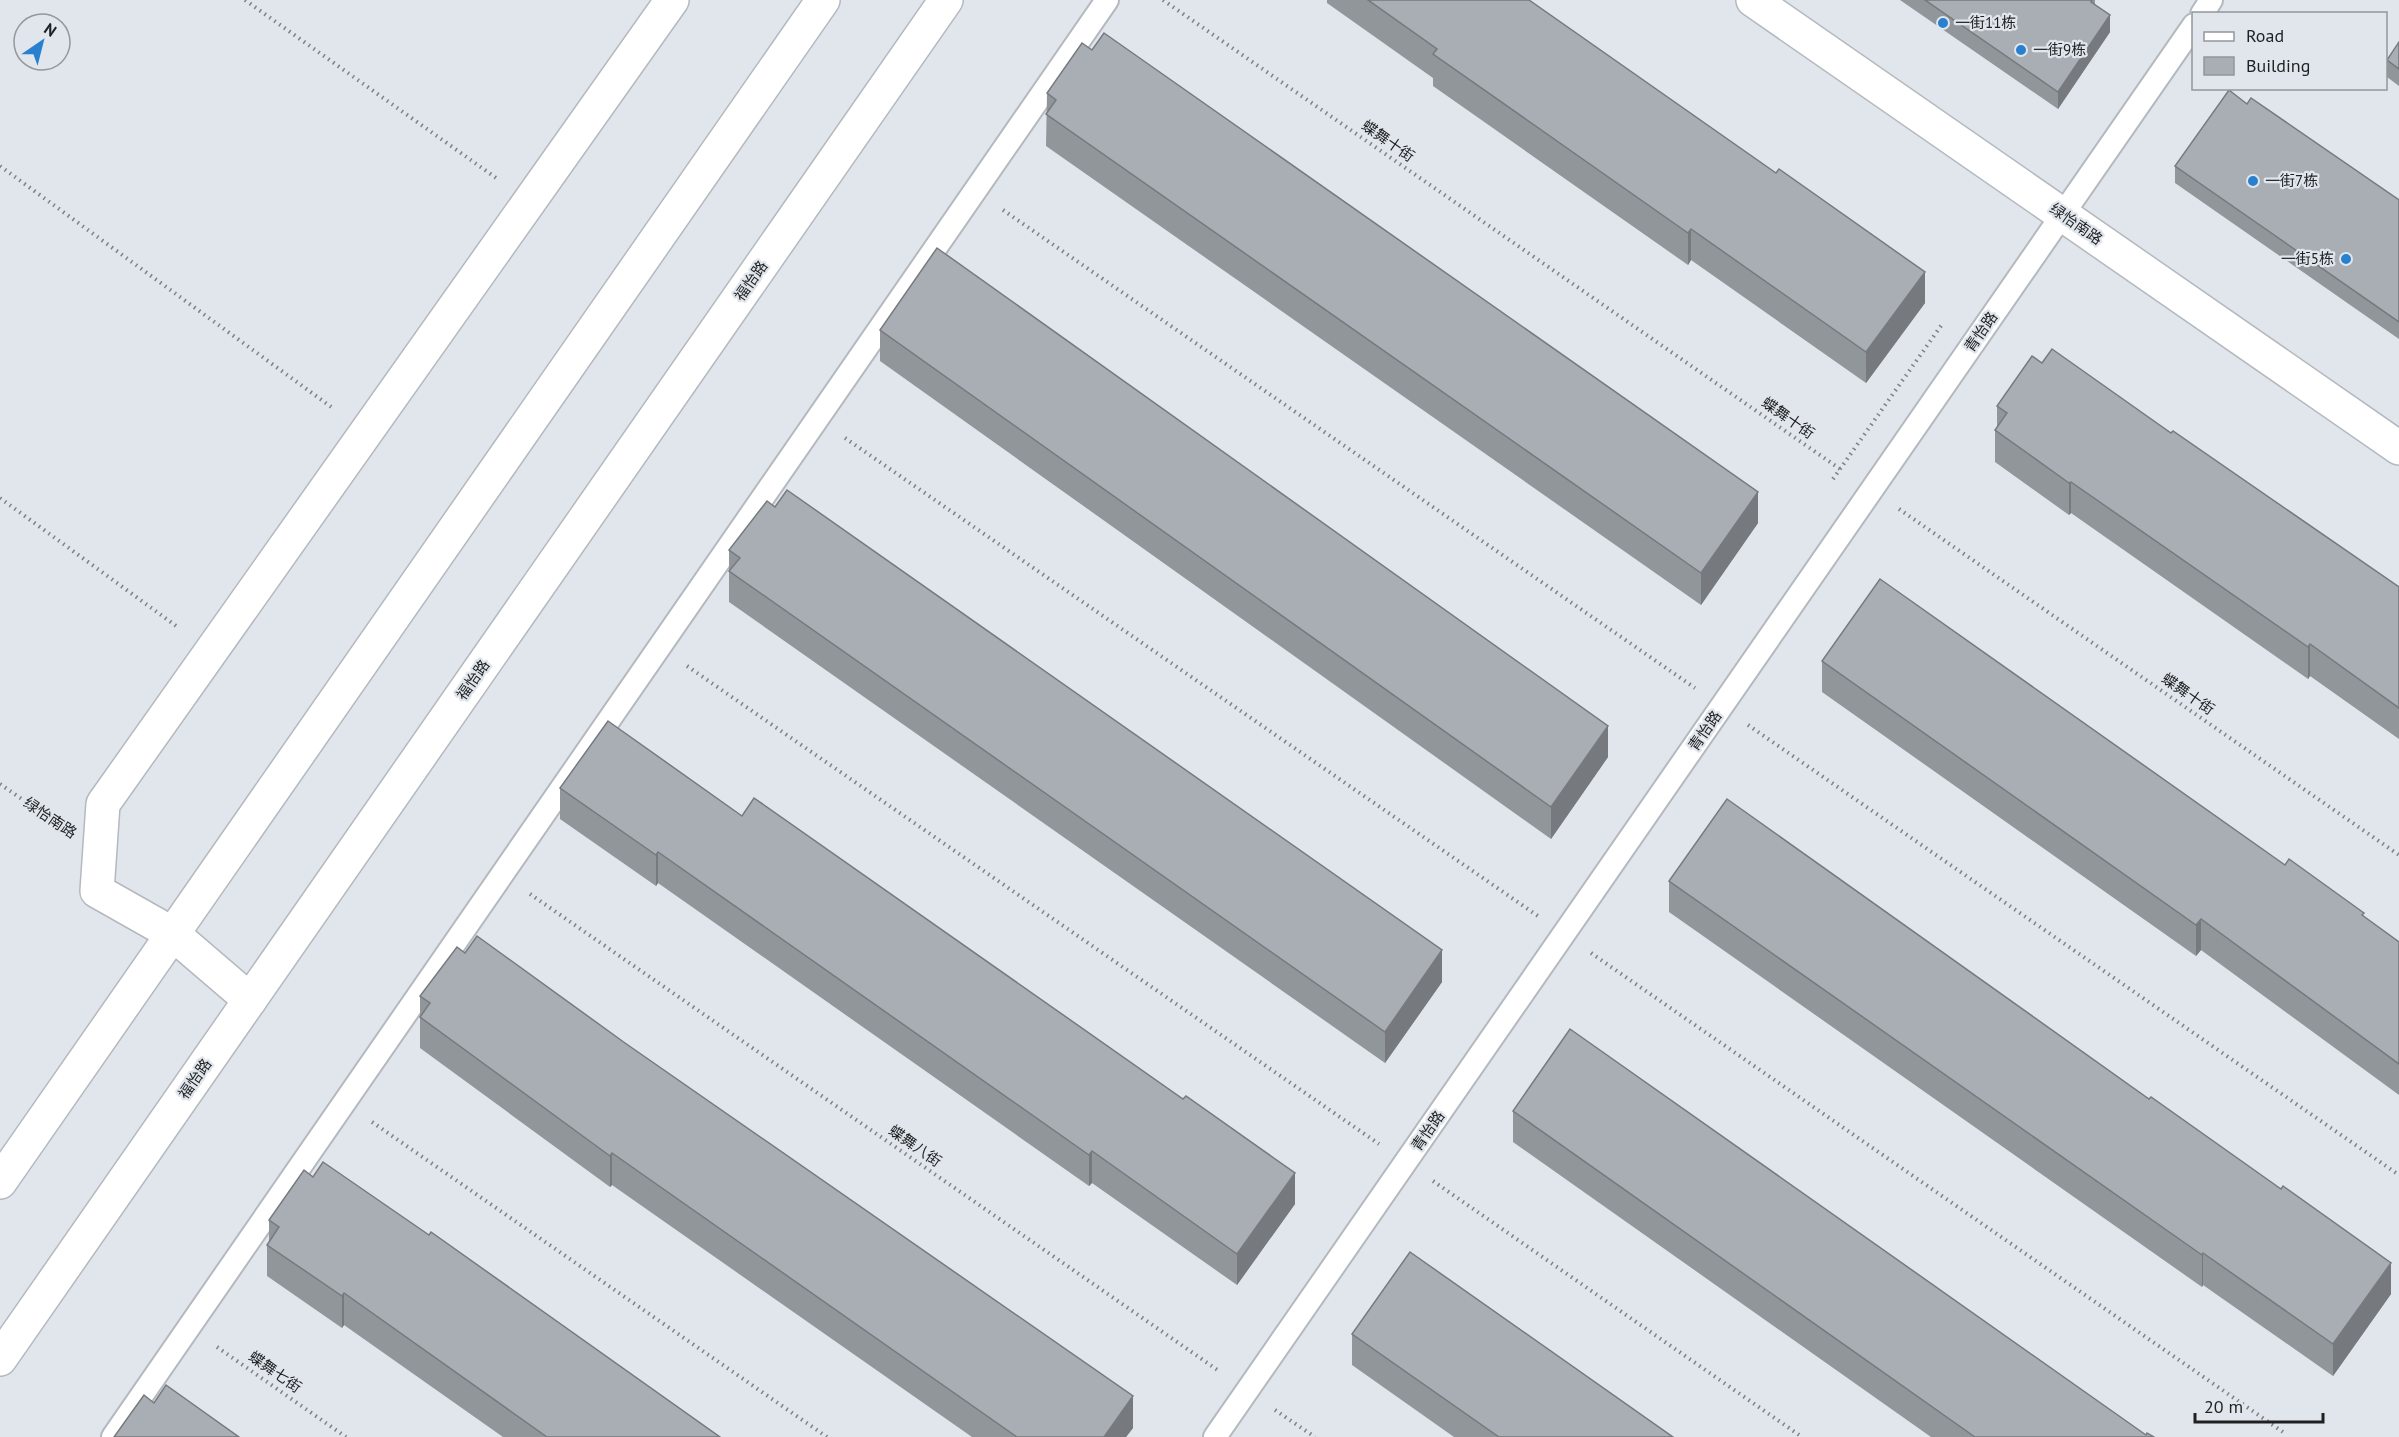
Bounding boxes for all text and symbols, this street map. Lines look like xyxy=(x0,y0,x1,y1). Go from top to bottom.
north arrow xyxy=(12,12,72,72)
legend xyxy=(2192,12,2387,90)
place label: 一街11栋 xyxy=(1955,13,2016,32)
marker: 一街11栋 xyxy=(1936,16,1950,30)
text: N xyxy=(41,19,61,41)
text: Road xyxy=(2246,24,2284,47)
place label: 一街9栋 xyxy=(2033,40,2086,59)
marker: 一街9栋 xyxy=(2014,43,2028,57)
text: Building xyxy=(2246,54,2310,77)
street label: 蝶舞十街 xyxy=(1358,116,1418,166)
place label: 一街7栋 xyxy=(2265,171,2318,190)
marker: 一街7栋 xyxy=(2246,174,2260,188)
street label: 绿怡南路 xyxy=(2046,199,2106,249)
place label: 一街5栋 xyxy=(2281,249,2334,268)
marker: 一街5栋 xyxy=(2339,252,2353,266)
street label: 福怡路 xyxy=(730,257,771,305)
street label: 青怡路 xyxy=(1960,308,2001,356)
street label: 蝶舞十街 xyxy=(1758,393,1818,443)
street label: 福怡路 xyxy=(452,656,493,704)
street label: 蝶舞十街 xyxy=(2158,669,2218,719)
street label: 青怡路 xyxy=(1684,707,1725,755)
street label: 绿怡南路 xyxy=(20,793,80,842)
street label: 福怡路 xyxy=(174,1055,215,1103)
street label: 青怡路 xyxy=(1407,1107,1448,1155)
street label: 蝶舞八街 xyxy=(885,1121,945,1171)
street label: 蝶舞七街 xyxy=(245,1347,305,1397)
scale bar xyxy=(2195,1386,2322,1424)
text: 20 m xyxy=(2204,1395,2243,1418)

